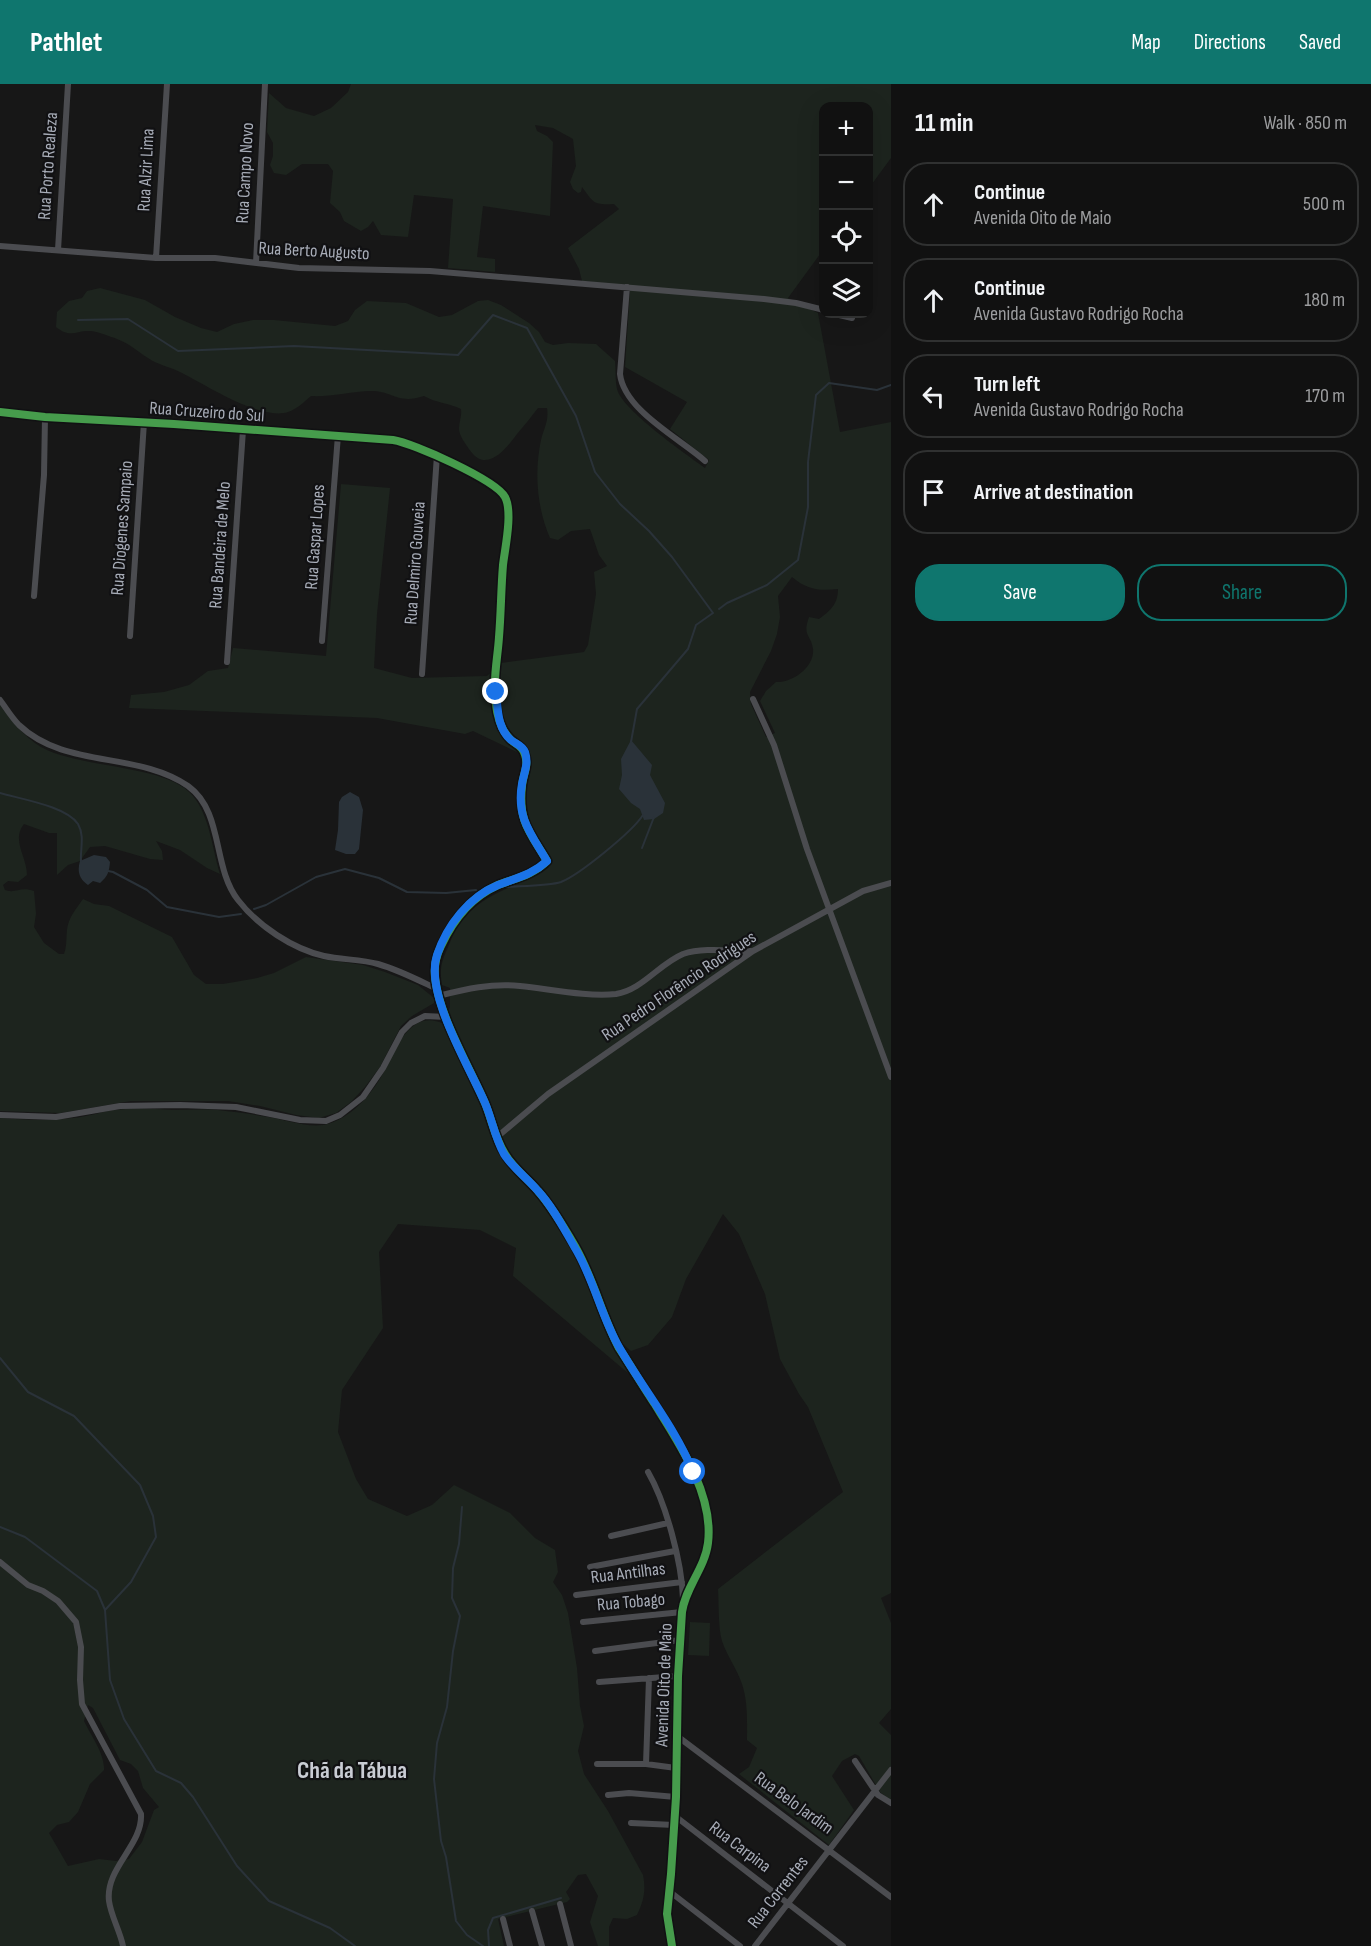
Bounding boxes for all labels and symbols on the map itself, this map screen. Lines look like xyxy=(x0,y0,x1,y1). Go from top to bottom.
street label: Rua Porto Realeza xyxy=(34,111,62,221)
street label: Rua Campo Novo xyxy=(232,122,258,224)
street label: Rua Alzir Lima xyxy=(133,128,159,212)
street label: Rua Berto Augusto xyxy=(258,238,370,264)
street label: Rua Cruzeiro do Sul xyxy=(149,398,265,426)
street label: Rua Diogenes Sampaio xyxy=(107,460,137,596)
street label: Rua Bandeira de Melo xyxy=(205,481,235,609)
street label: Rua Gaspar Lopes xyxy=(301,484,329,590)
street label: Rua Delmiro Gouveia xyxy=(400,501,430,625)
route end xyxy=(482,678,508,704)
street label: Rua Pedro Florêncio Rodrigues xyxy=(598,927,760,1045)
route start xyxy=(679,1458,705,1484)
street label: Rua Antilhas xyxy=(590,1558,666,1588)
street label: Rua Tobago xyxy=(596,1589,666,1615)
street label: Avenida Oito de Maio xyxy=(651,1623,677,1748)
district label: Chã da Tábua xyxy=(297,1756,407,1785)
street label: Rua Belo Jardim xyxy=(750,1767,838,1839)
street label: Rua Carpina xyxy=(705,1817,775,1877)
street label: Rua Correntes xyxy=(743,1852,813,1932)

